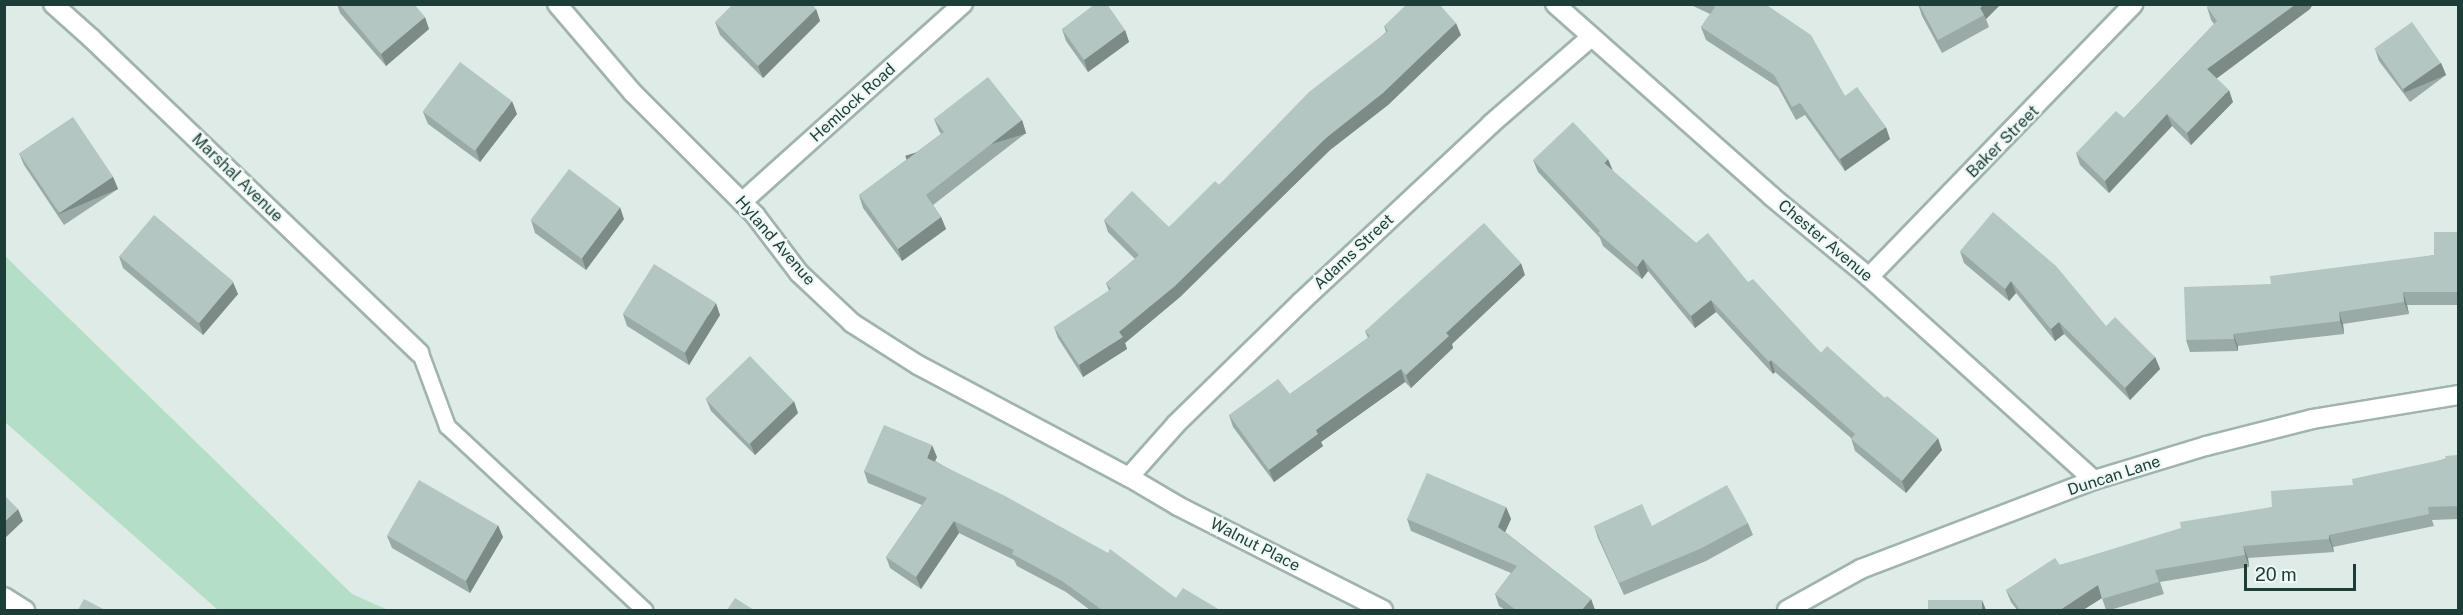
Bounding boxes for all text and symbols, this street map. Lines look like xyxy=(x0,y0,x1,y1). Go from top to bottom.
street label: Hemlock Road xyxy=(806,60,900,146)
street label: Baker Street xyxy=(1963,102,2043,182)
street label: Marshal Avenue xyxy=(188,130,286,226)
street label: Hyland Avenue xyxy=(731,192,819,290)
street label: Chester Avenue xyxy=(1774,196,1876,286)
street label: Adams Street xyxy=(1310,210,1398,294)
street label: Duncan Lane xyxy=(2065,452,2163,500)
street label: Walnut Place xyxy=(1207,514,1303,576)
scale bar xyxy=(2247,552,2360,590)
text: 20 m xyxy=(2255,564,2297,585)

